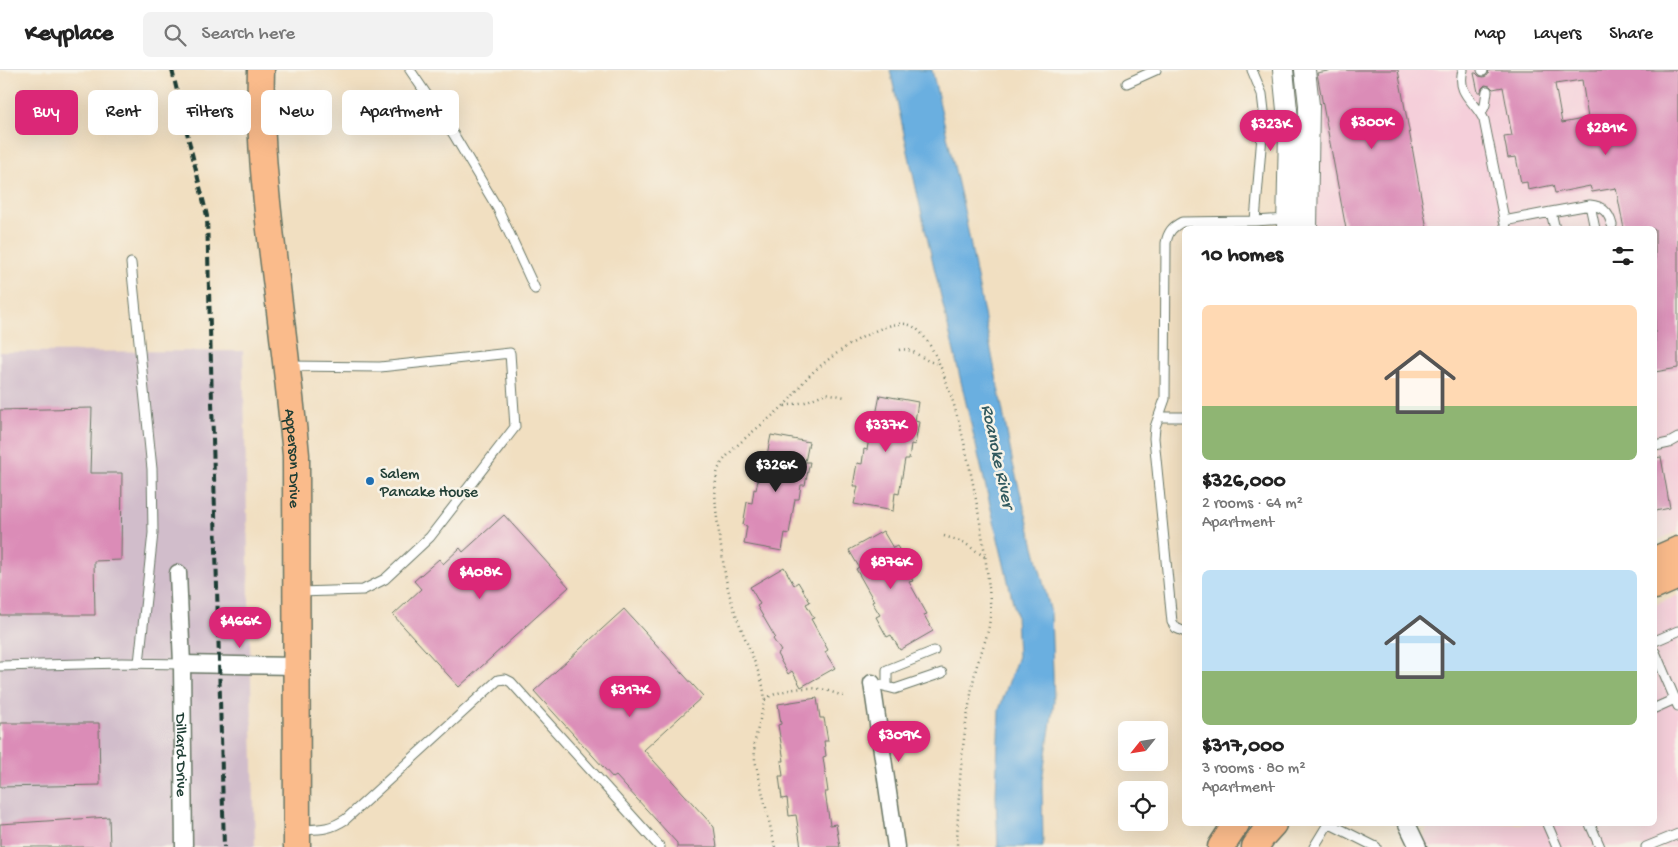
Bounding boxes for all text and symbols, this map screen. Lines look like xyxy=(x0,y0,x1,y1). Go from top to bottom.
search box xyxy=(143,12,493,57)
text: Keyplace xyxy=(25,20,113,49)
icon: search xyxy=(161,21,189,49)
text: Search here xyxy=(201,23,295,46)
text: Map xyxy=(1474,24,1506,45)
text: Layers xyxy=(1534,24,1581,45)
text: Share xyxy=(1609,24,1653,45)
chip: Buy xyxy=(15,90,78,135)
chip: Rent xyxy=(88,90,158,135)
chip: Filters xyxy=(168,90,251,135)
chip: New xyxy=(261,90,332,135)
chip: Apartment xyxy=(342,90,459,135)
pin: $300K xyxy=(1337,108,1407,150)
pin: $323K xyxy=(1236,109,1306,152)
text: $300K xyxy=(1351,114,1393,133)
pin: $281K xyxy=(1571,114,1641,156)
text: $323K xyxy=(1251,116,1291,135)
text: $281K xyxy=(1586,120,1626,139)
icon: filters xyxy=(1609,242,1637,270)
text: 10 homes xyxy=(1202,244,1283,269)
icon: home xyxy=(1375,337,1465,427)
water label: Roanoke River xyxy=(975,403,1019,514)
street label: Apperson Drive xyxy=(278,408,302,509)
pin: $337K xyxy=(851,410,921,453)
text: $337K xyxy=(866,417,906,436)
pin: $326K xyxy=(741,450,811,493)
text: $326K xyxy=(756,457,796,476)
place label: Salem Pancake House xyxy=(379,466,479,503)
text: $326,000 xyxy=(1202,470,1286,495)
marker: Salem Pancake House xyxy=(364,475,376,487)
text: 2 rooms · 64 m² xyxy=(1202,495,1303,514)
text: Apartment xyxy=(1202,514,1274,533)
pin: $876K xyxy=(856,548,926,590)
text: $876K xyxy=(870,554,912,573)
pin: $408K xyxy=(445,558,515,600)
text: $408K xyxy=(459,564,501,583)
icon: home xyxy=(1375,602,1465,692)
pin: $466K xyxy=(205,606,275,649)
text: $466K xyxy=(220,613,260,632)
pin: $317K xyxy=(595,676,665,718)
text: $317K xyxy=(610,682,650,701)
street label: Dillard Drive xyxy=(170,712,189,798)
pin: $309K xyxy=(864,720,934,763)
north arrow xyxy=(1118,721,1168,771)
map controls xyxy=(1118,721,1168,831)
text: $309K xyxy=(878,727,920,746)
text: $317,000 xyxy=(1202,735,1284,760)
text: 3 rooms · 80 m² xyxy=(1202,760,1306,779)
text: Apartment xyxy=(1202,779,1274,798)
button: locate xyxy=(1118,781,1168,831)

